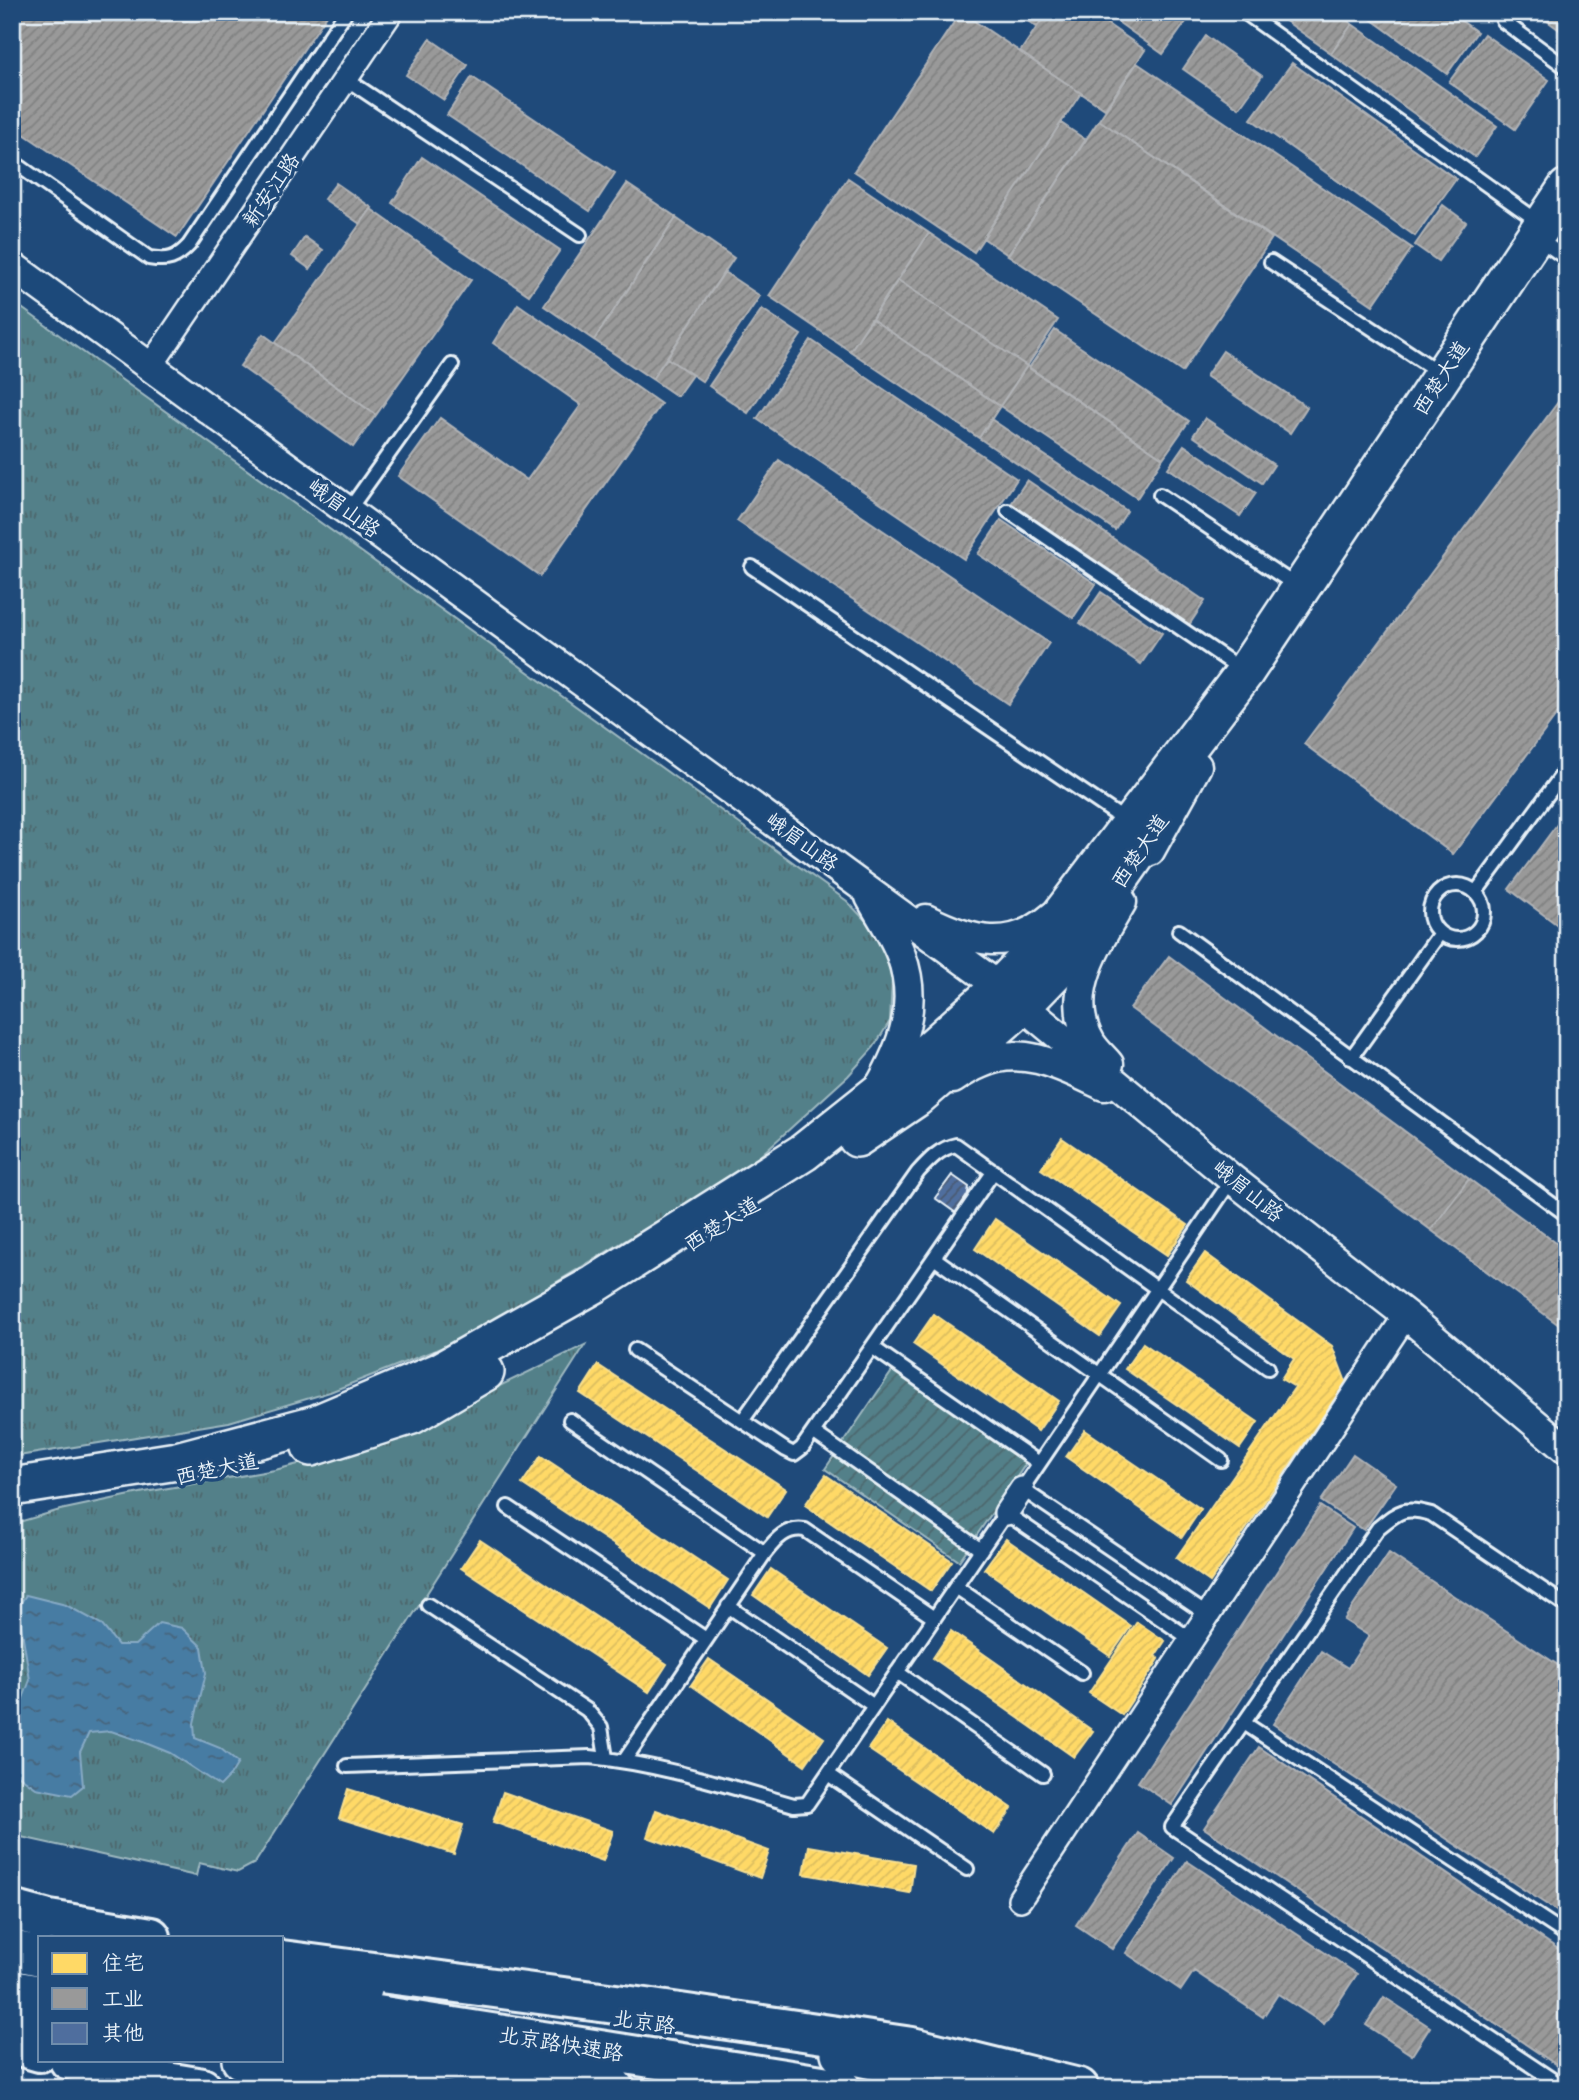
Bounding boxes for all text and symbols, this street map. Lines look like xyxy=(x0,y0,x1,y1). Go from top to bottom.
street label: 新安江路 xyxy=(232,145,310,235)
street label: 西楚大道 xyxy=(1402,332,1480,424)
street label: 峨眉山路 xyxy=(299,468,389,548)
street label: 峨眉山路 xyxy=(757,802,847,882)
street label: 西楚大道 xyxy=(1101,806,1179,896)
street label: 峨眉山路 xyxy=(1203,1150,1293,1232)
street label: 西楚大道 xyxy=(676,1186,768,1262)
street label: 西楚大道 xyxy=(172,1442,262,1496)
legend xyxy=(38,1936,284,2062)
text: 住宅 xyxy=(102,1944,144,1982)
text: 工业 xyxy=(102,1980,144,2018)
street label: 北京路 xyxy=(610,1999,678,2045)
text: 其他 xyxy=(102,2014,144,2052)
street label: 北京路快速路 xyxy=(496,2015,626,2073)

